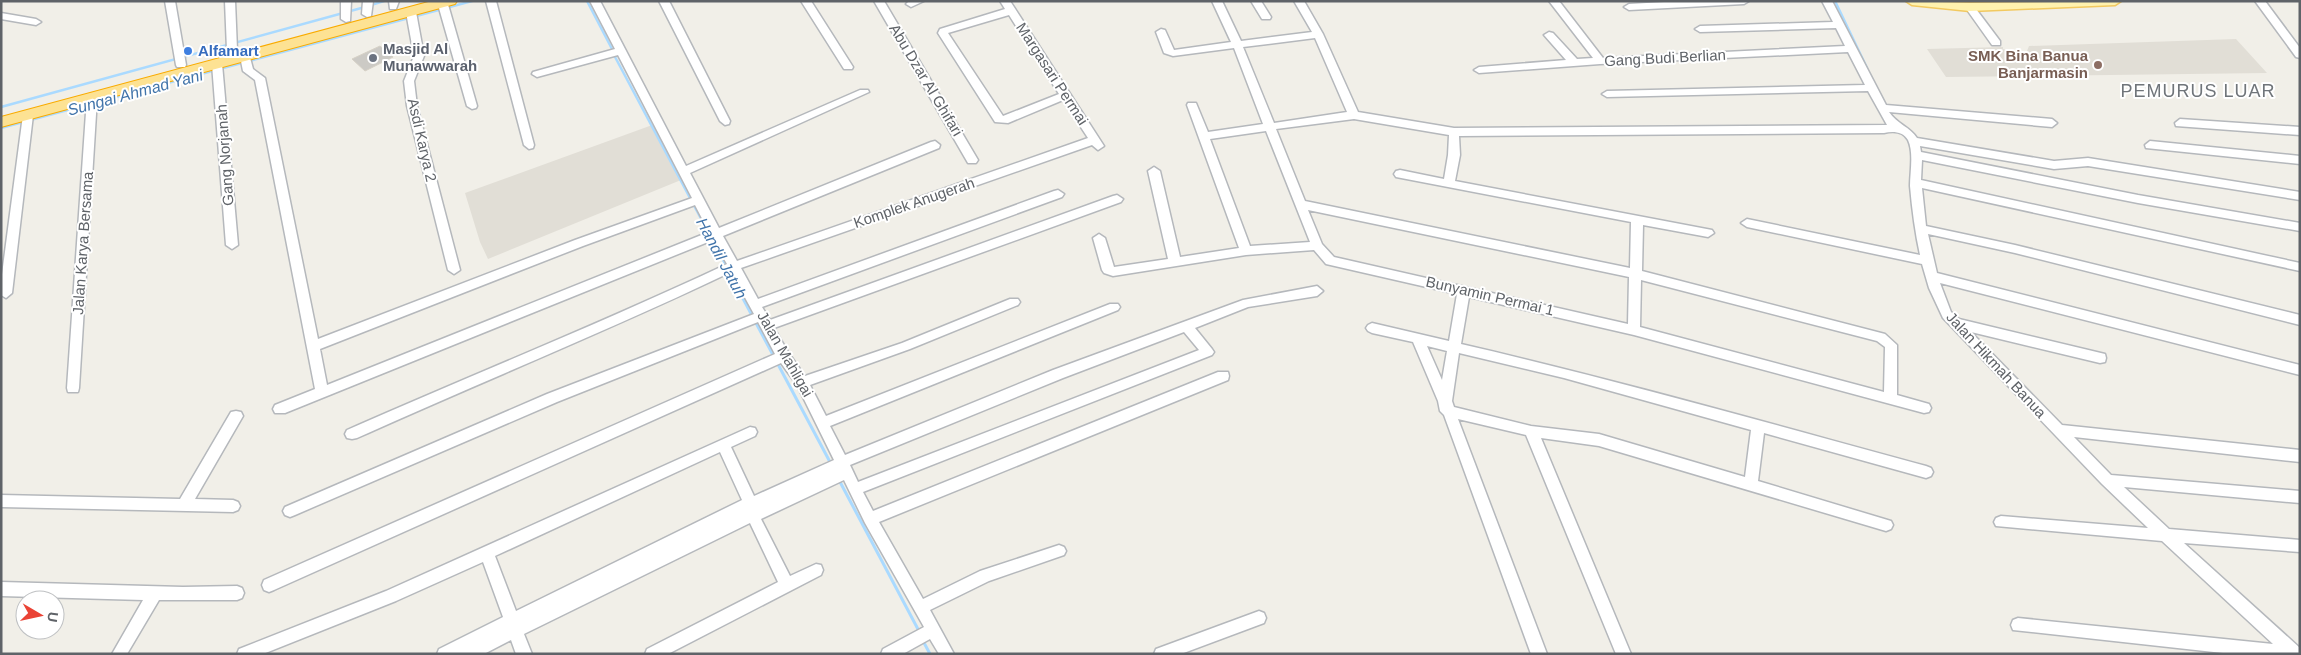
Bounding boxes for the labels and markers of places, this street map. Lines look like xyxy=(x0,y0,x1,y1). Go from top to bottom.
place label: Masjid Al Munawwarah xyxy=(383,40,477,74)
place label: Alfamart xyxy=(198,42,259,59)
marker: Alfamart xyxy=(182,45,194,57)
place label: SMK Bina Banua Banjarmasin xyxy=(1968,47,2089,81)
marker: Masjid Al Munawwarah xyxy=(367,52,379,64)
marker: SMK Bina Banua Banjarmasin xyxy=(2092,59,2104,71)

